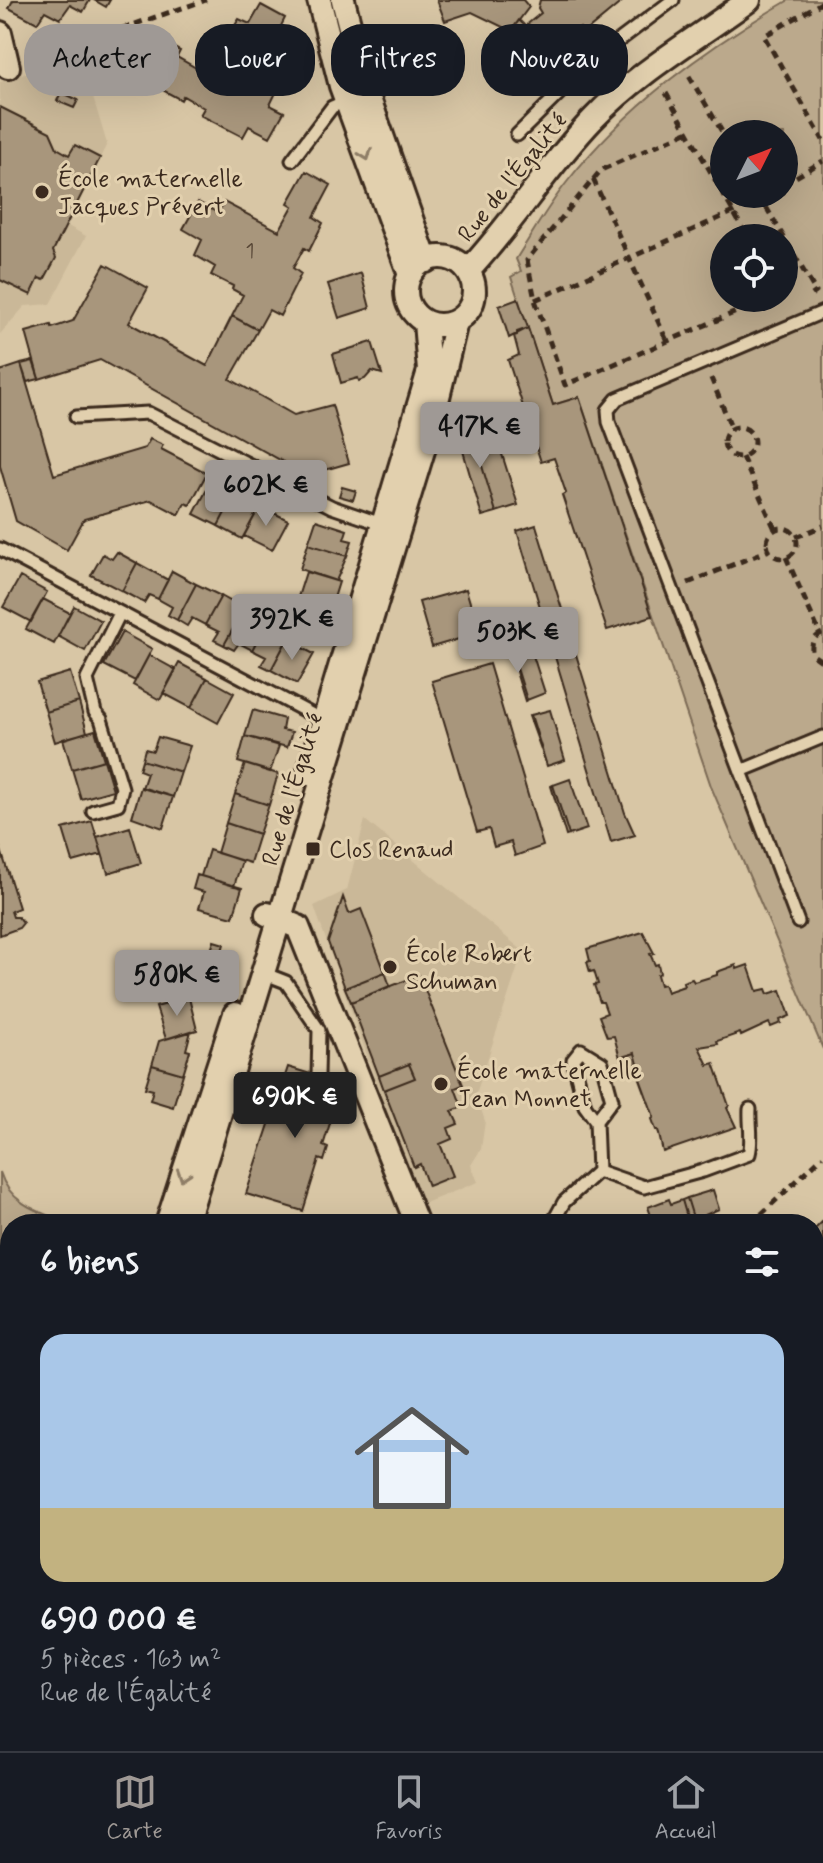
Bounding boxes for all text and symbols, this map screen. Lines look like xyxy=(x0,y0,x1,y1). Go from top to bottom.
chip: Acheter xyxy=(24,24,179,96)
chip: Louer xyxy=(195,24,315,96)
chip: Filtres xyxy=(331,24,465,96)
chip: Nouveau xyxy=(481,24,628,96)
street label: Rue de l'Égalité xyxy=(450,105,575,249)
north arrow xyxy=(710,120,798,208)
map controls xyxy=(710,120,798,312)
one-way arrow xyxy=(356,147,373,161)
place label: École maternelle Jacques Prévert xyxy=(58,162,243,223)
marker: École maternelle Jacques Prévert xyxy=(33,183,51,201)
button: locate xyxy=(710,224,798,312)
house number: 1 xyxy=(246,238,254,265)
pin: 417K € xyxy=(415,402,545,470)
text: 417K € xyxy=(438,411,522,445)
pin: 602K € xyxy=(201,460,331,528)
text: 602K € xyxy=(223,469,309,503)
pin: 392K € xyxy=(227,594,357,662)
text: 392K € xyxy=(249,603,335,637)
pin: 503K € xyxy=(453,607,583,675)
text: 503K € xyxy=(476,616,560,650)
street label: Rue de l'Égalité xyxy=(254,708,331,870)
place label: Clos Renaud xyxy=(329,835,453,866)
marker: Clos Renaud xyxy=(304,840,322,858)
place label: École Robert Schuman xyxy=(406,937,532,998)
pin: 580K € xyxy=(112,950,242,1018)
marker: École Robert Schuman xyxy=(381,958,399,976)
text: 580K € xyxy=(133,959,221,993)
place label: École maternelle Jean Monnet xyxy=(457,1054,642,1115)
pin: 690K € xyxy=(230,1072,360,1140)
marker: École maternelle Jean Monnet xyxy=(432,1075,450,1093)
text: 690K € xyxy=(252,1081,338,1115)
one-way arrow xyxy=(176,1167,192,1181)
text: 6 biens xyxy=(40,1240,139,1285)
icon: filters xyxy=(740,1240,784,1284)
icon: home xyxy=(340,1386,484,1530)
text: 690 000 € xyxy=(40,1598,198,1643)
text: 5 pièces · 163 m² xyxy=(40,1643,221,1677)
text: Rue de l'Égalité xyxy=(40,1677,211,1711)
tab: Carte xyxy=(106,1770,163,1846)
tab: Favoris xyxy=(375,1770,442,1846)
tab: Accueil xyxy=(655,1770,717,1846)

